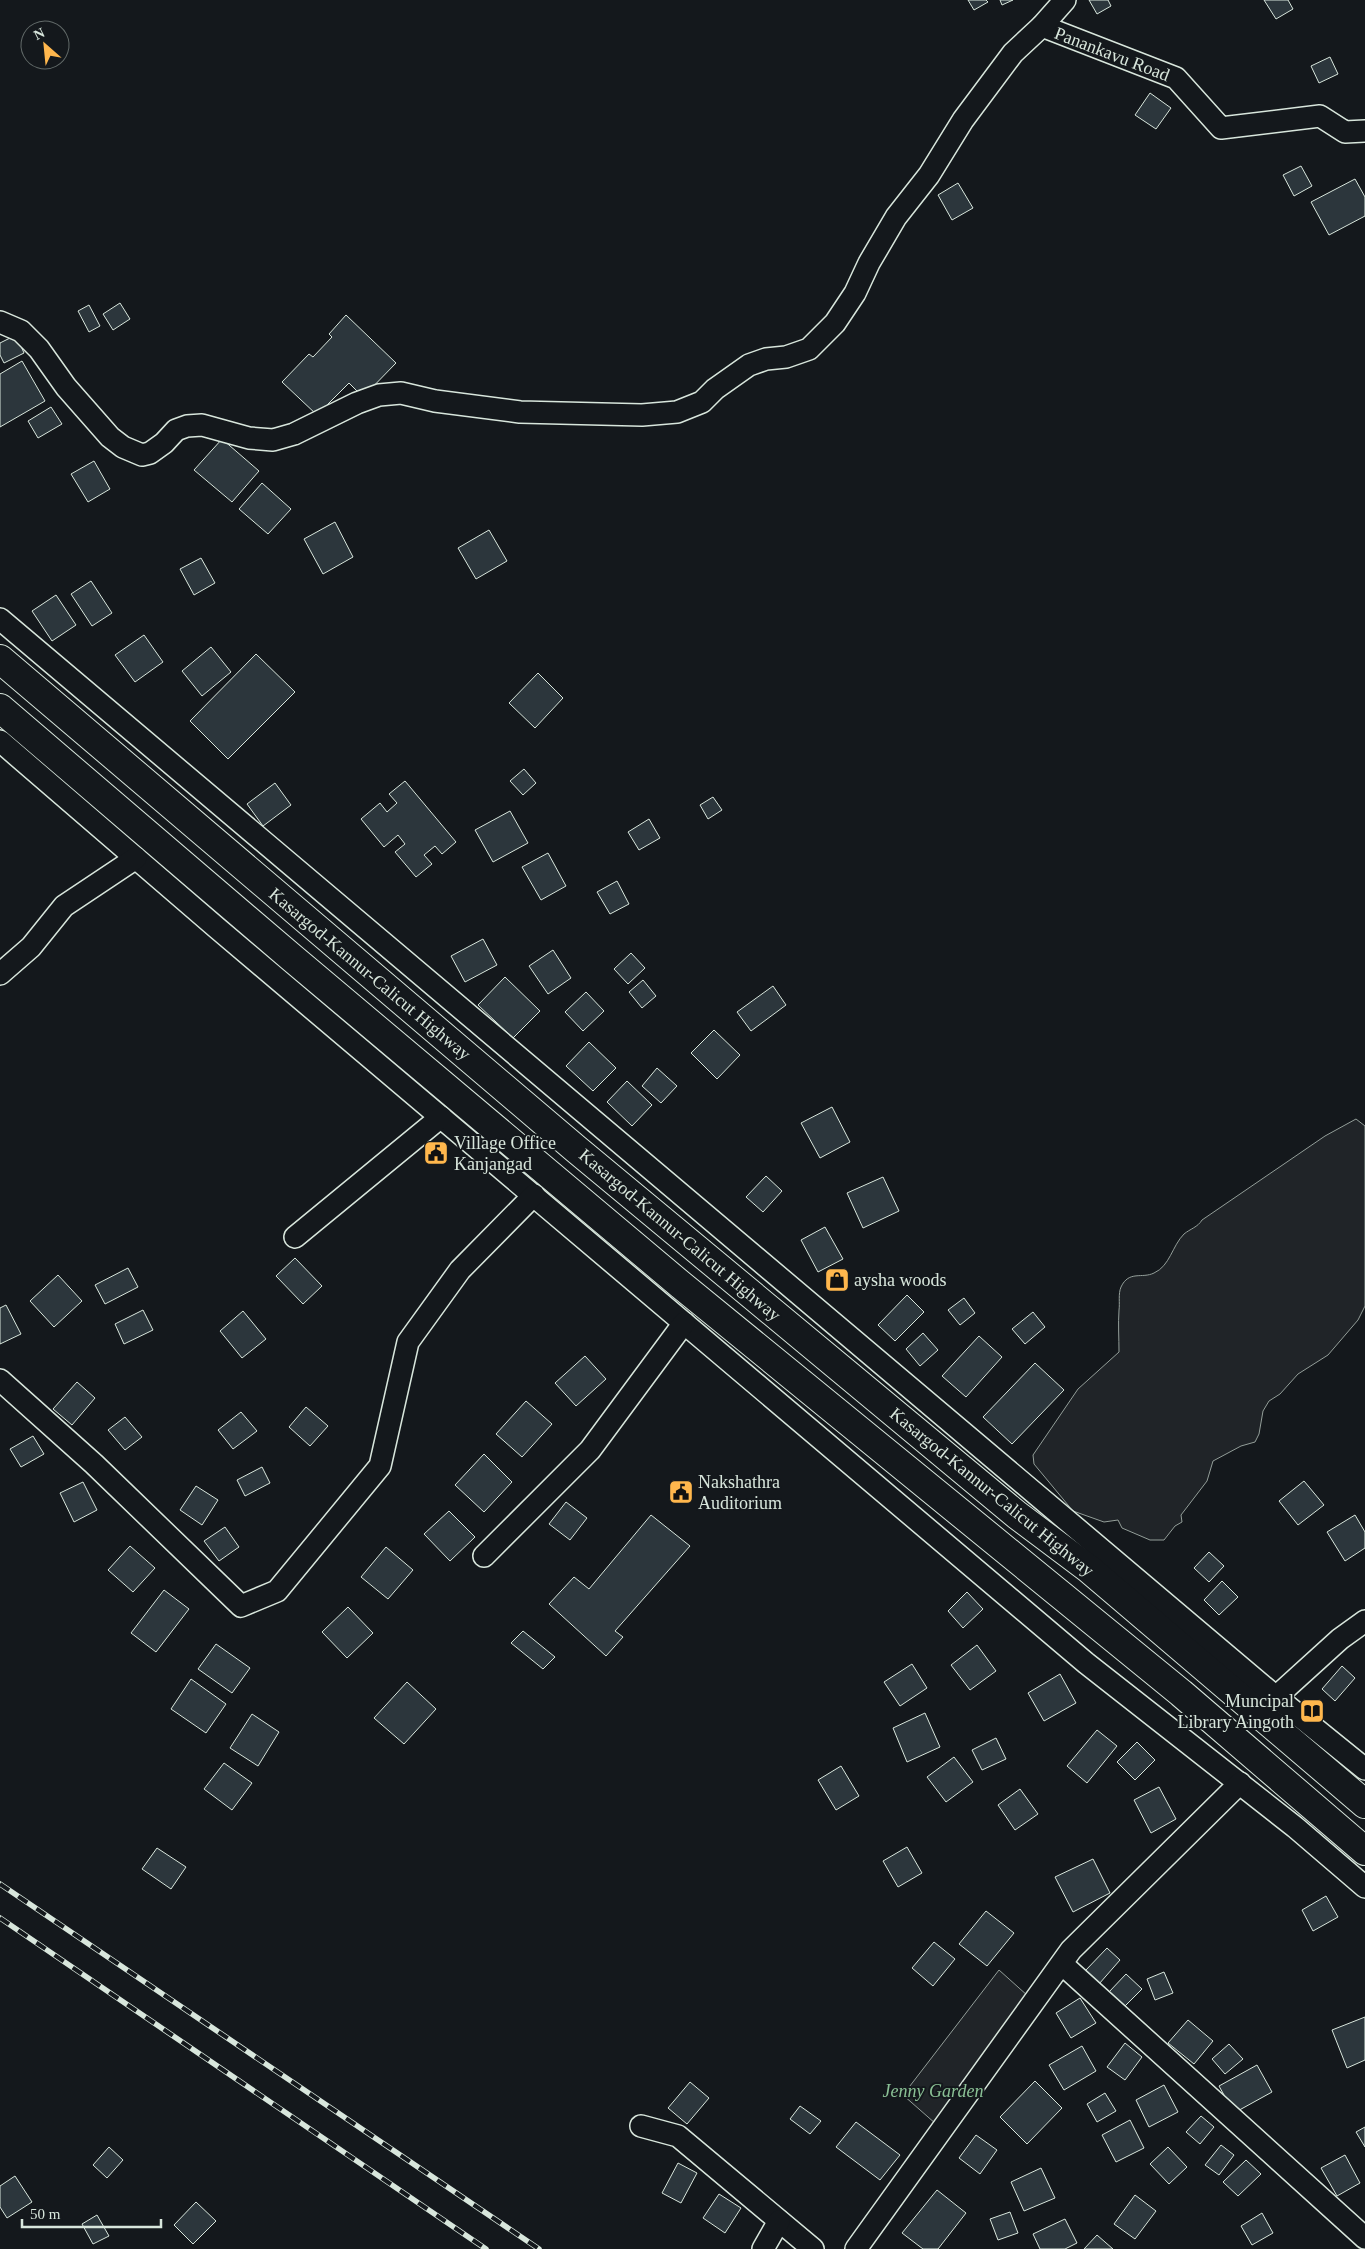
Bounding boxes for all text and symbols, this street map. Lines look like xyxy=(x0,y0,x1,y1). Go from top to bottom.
north arrow xyxy=(20,20,70,70)
street label: Panankavu Road xyxy=(1052,23,1172,85)
text: N xyxy=(31,25,47,43)
street label: Kasargod-Kannur-Calicut Highway xyxy=(265,884,475,1064)
place label: Village Office Kanjangad xyxy=(454,1133,556,1174)
public building icon: Village Office Kanjangad xyxy=(423,1140,449,1166)
street label: Kasargod-Kannur-Calicut Highway xyxy=(575,1145,785,1325)
shop icon: aysha woods xyxy=(824,1267,850,1293)
place label: aysha woods xyxy=(854,1270,947,1290)
street label: Kasargod-Kannur-Calicut Highway xyxy=(886,1403,1098,1581)
place label: Nakshathra Auditorium xyxy=(698,1472,782,1513)
public building icon: Nakshathra Auditorium xyxy=(668,1479,694,1505)
place label: Muncipal Library Aingoth xyxy=(1178,1691,1294,1732)
library icon: Muncipal Library Aingoth xyxy=(1299,1698,1325,1724)
park label: Jenny Garden xyxy=(883,2081,983,2101)
scale bar xyxy=(22,2196,161,2228)
text: 50 m xyxy=(30,2206,61,2222)

